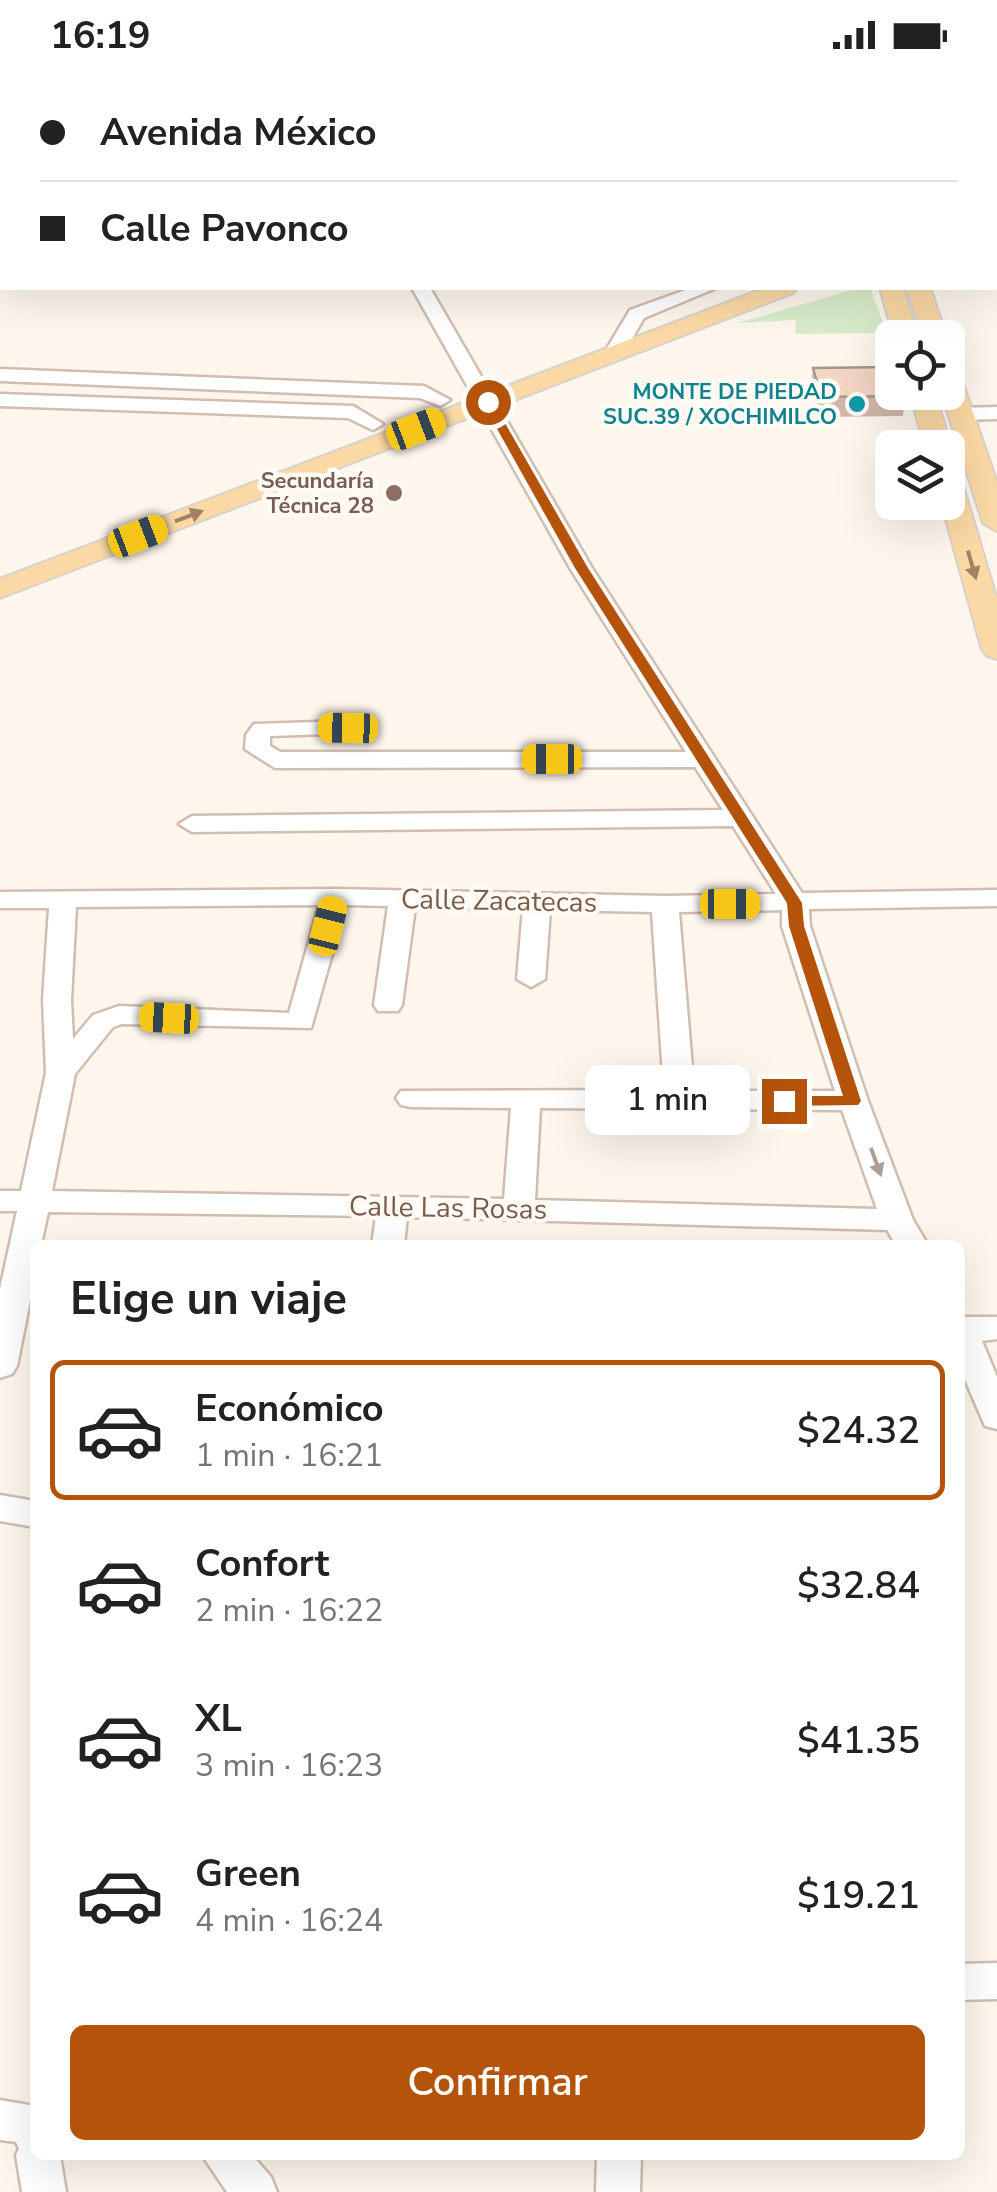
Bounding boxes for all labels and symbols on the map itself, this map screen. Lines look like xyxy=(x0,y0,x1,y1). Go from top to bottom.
place label: MONTE DE PIEDAD SUC.39 / XOCHIMILCO xyxy=(603,377,837,432)
route start xyxy=(466,380,511,425)
marker: MONTE DE PIEDAD SUC.39 / XOCHIMILCO xyxy=(846,393,868,415)
car xyxy=(383,404,449,454)
place label: Secundaría Técnica 28 xyxy=(261,466,374,521)
marker: Secundaría Técnica 28 xyxy=(383,482,405,504)
one-way arrow xyxy=(174,508,204,523)
car xyxy=(105,511,171,561)
one-way arrow xyxy=(965,550,980,580)
car xyxy=(318,712,378,744)
car xyxy=(522,744,582,774)
street label: Calle Zacatecas xyxy=(401,880,597,922)
car xyxy=(700,889,760,919)
car xyxy=(306,893,350,959)
car xyxy=(138,1001,200,1035)
callout: 1 min xyxy=(584,1066,749,1136)
route end xyxy=(762,1079,807,1124)
one-way arrow xyxy=(868,1148,884,1178)
street label: Calle Las Rosas xyxy=(349,1187,547,1229)

